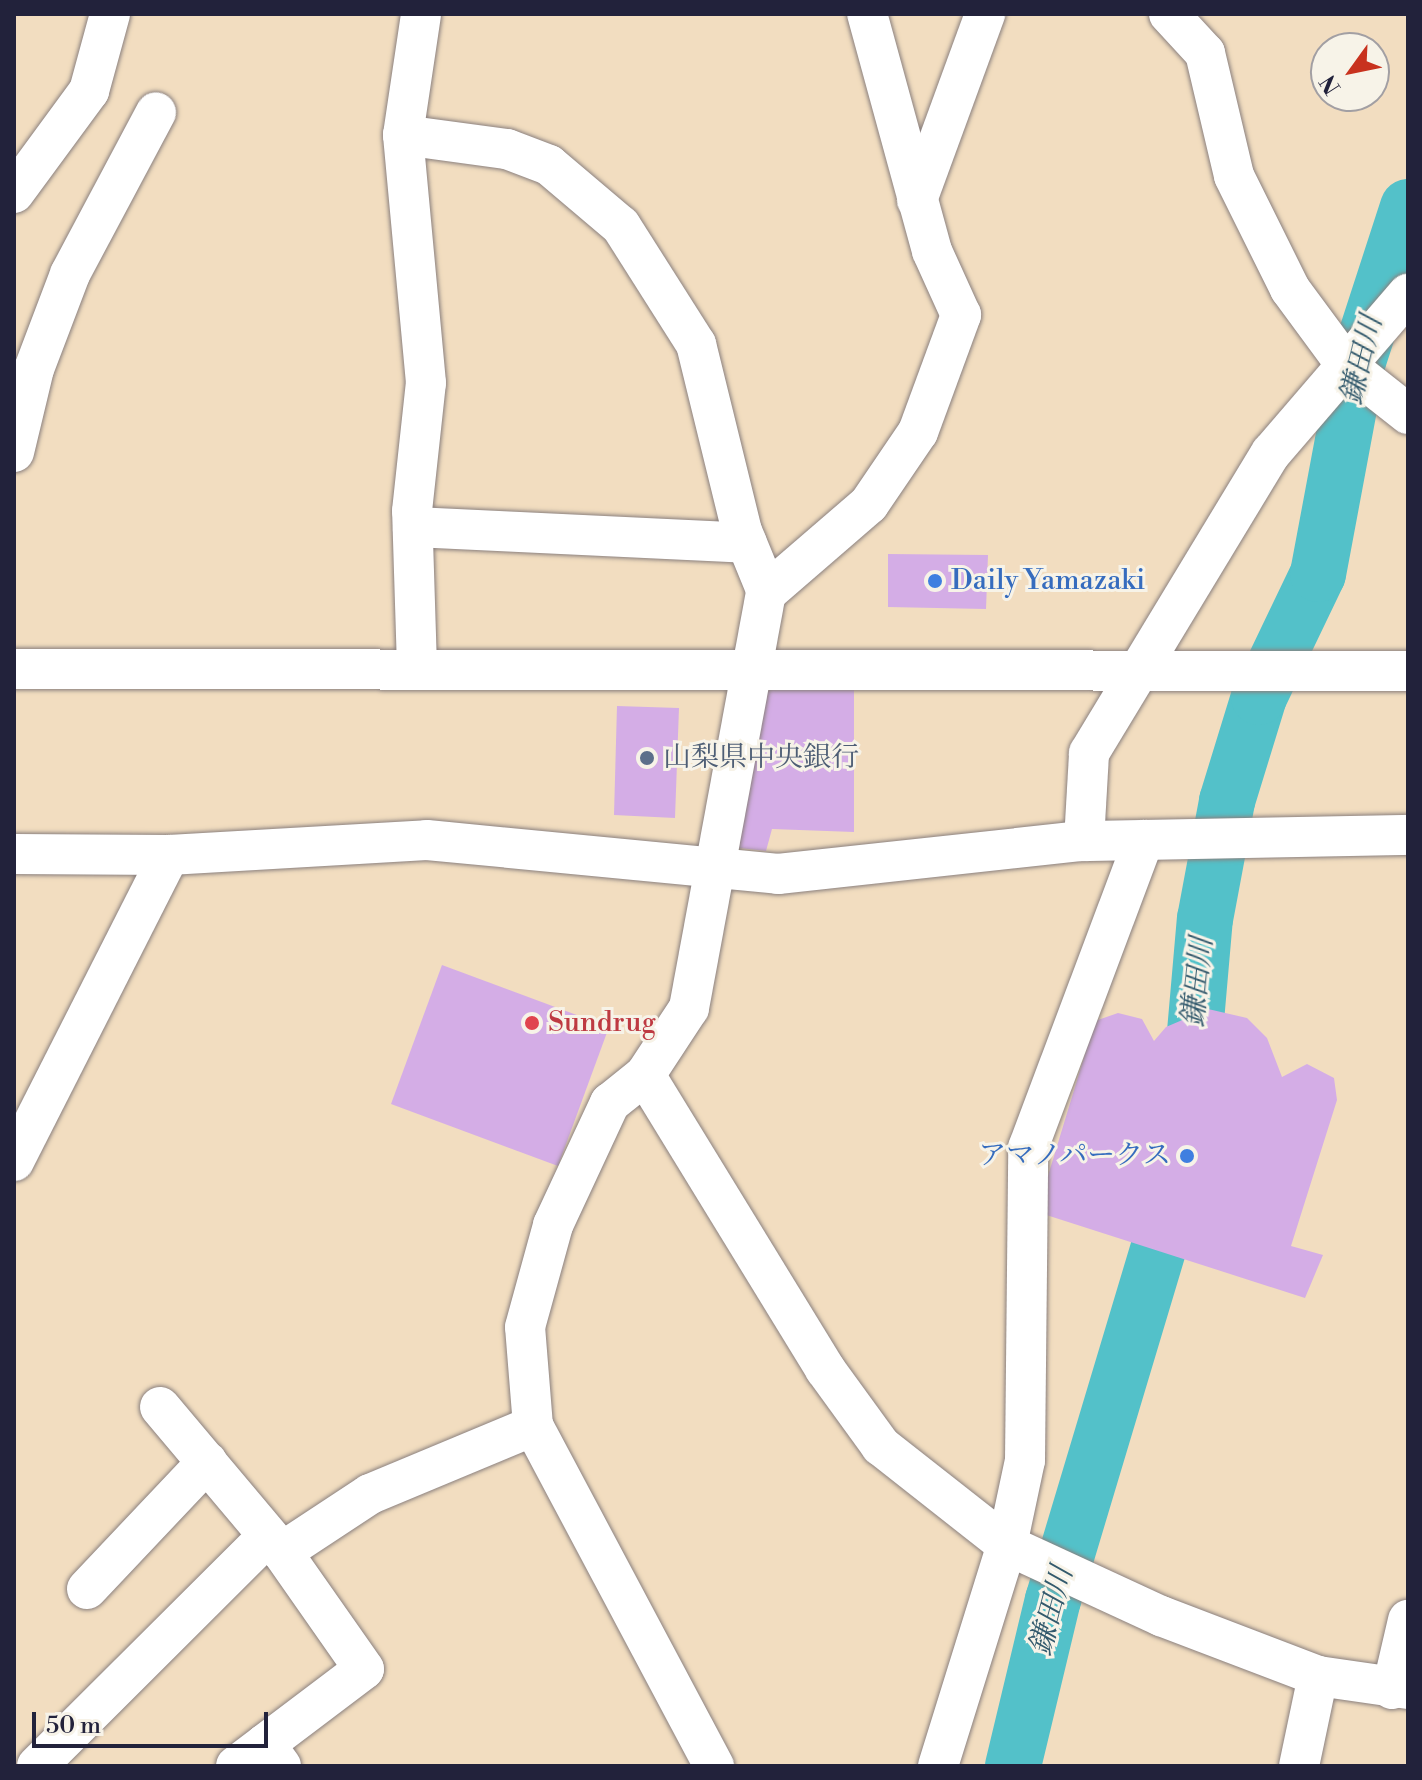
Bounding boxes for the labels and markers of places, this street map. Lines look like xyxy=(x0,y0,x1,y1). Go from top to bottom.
place label: Daily Yamazaki xyxy=(951,564,1145,598)
marker: Daily Yamazaki xyxy=(926,572,944,590)
place label: 山梨県中央銀行 xyxy=(663,741,859,775)
marker: 山梨県中央銀行 xyxy=(638,749,656,767)
place label: Sundrug xyxy=(548,1006,656,1040)
marker: Sundrug xyxy=(523,1014,541,1032)
place label: アマノパークス xyxy=(975,1139,1171,1173)
marker: アマノパークス xyxy=(1178,1147,1196,1165)

